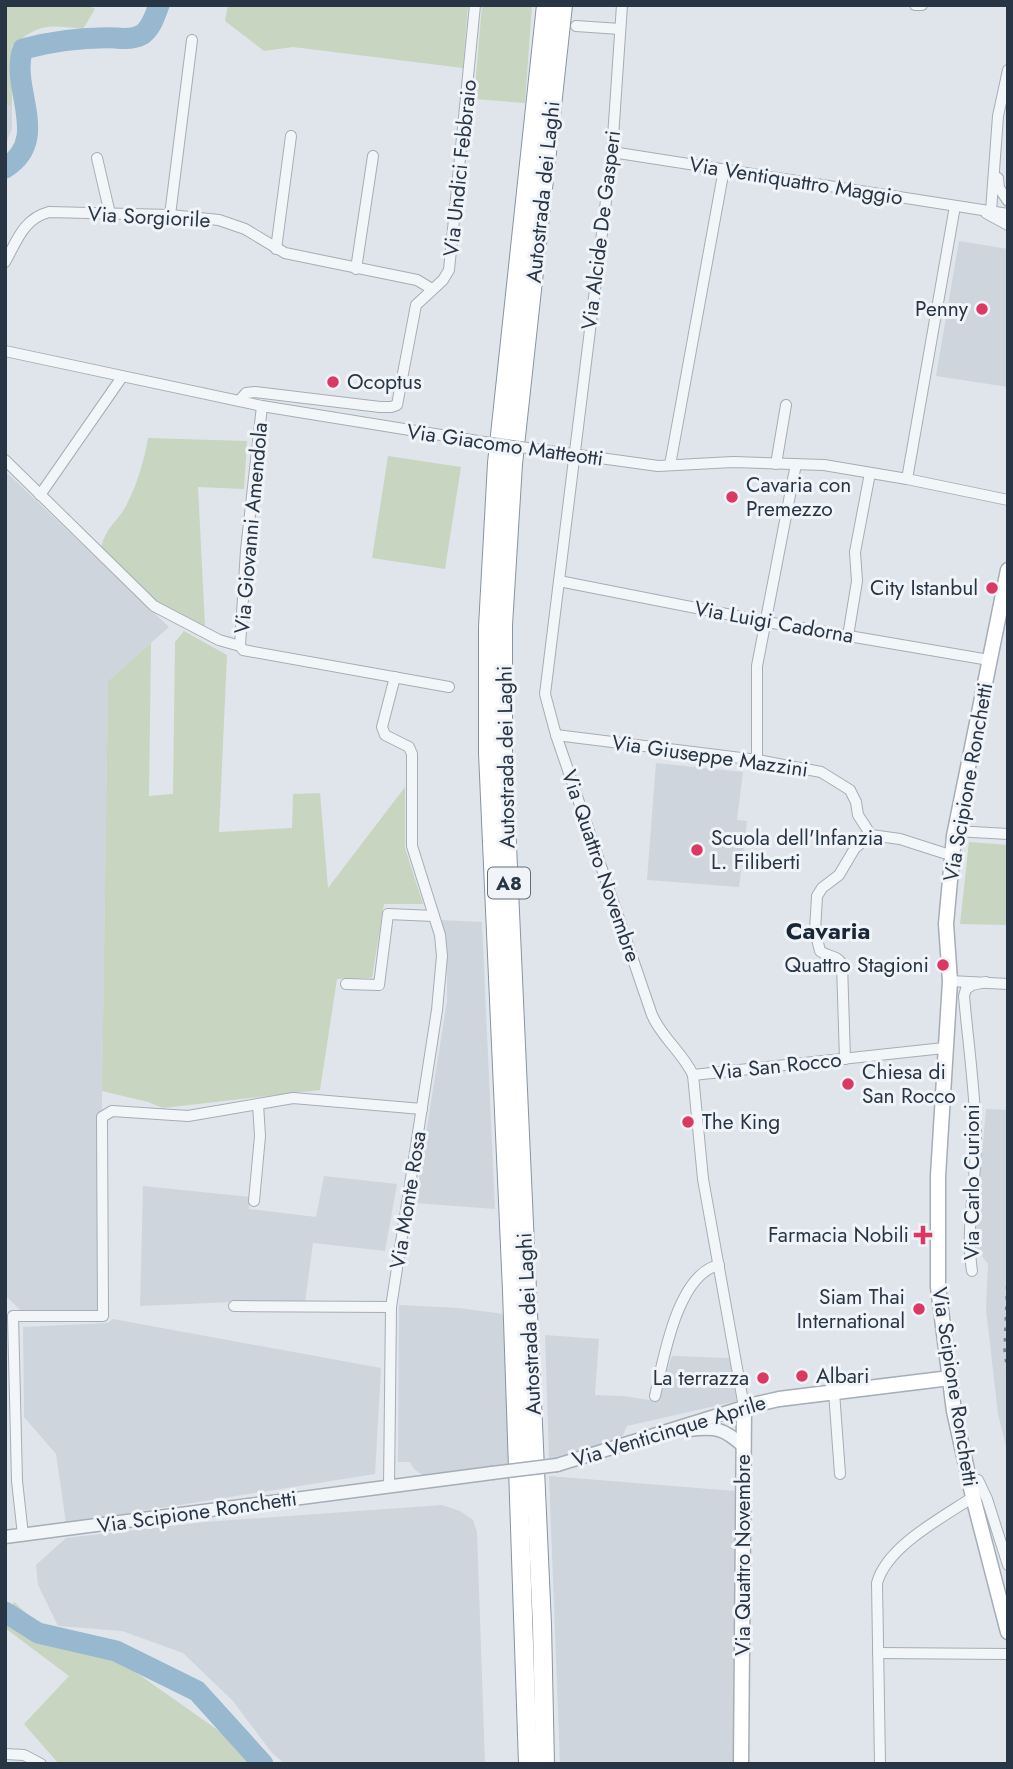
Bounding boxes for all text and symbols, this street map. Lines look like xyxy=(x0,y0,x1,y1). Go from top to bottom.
street label: Via Undici Febbraio xyxy=(436,78,484,258)
street label: Autostrada dei Laghi xyxy=(519,100,567,284)
street label: Via Alcide De Gasperi xyxy=(574,129,628,331)
street label: Via Ventiquattro Maggio xyxy=(687,149,905,213)
street label: Via Sorgiorile xyxy=(87,199,211,235)
place label: Penny xyxy=(915,294,969,324)
marker: Penny xyxy=(974,301,990,317)
place label: Ocoptus xyxy=(347,367,422,397)
marker: Ocoptus xyxy=(325,374,341,390)
street label: Via Giacomo Matteotti xyxy=(405,416,605,474)
street label: Via Giovanni Amendola xyxy=(227,421,275,635)
place label: Cavaria con Premezzo xyxy=(746,470,851,524)
marker: Cavaria con Premezzo xyxy=(724,489,740,505)
place label: City Istanbul xyxy=(870,573,978,603)
marker: City Istanbul xyxy=(984,580,1000,596)
street label: Via Luigi Cadorna xyxy=(692,593,856,651)
street label: Autostrada dei Laghi xyxy=(489,665,523,849)
street label: Via Scipione Ronchetti xyxy=(936,680,1000,884)
street label: Via Giuseppe Mazzini xyxy=(610,727,810,785)
street label: Via Quattro Novembre xyxy=(554,766,648,966)
place label: Scuola dell'Infanzia L. Filiberti xyxy=(711,823,883,877)
marker: Scuola dell'Infanzia L. Filiberti xyxy=(689,842,705,858)
road number: A8 xyxy=(488,868,530,898)
district label: Cavaria xyxy=(786,913,870,948)
place label: Quattro Stagioni xyxy=(785,950,929,980)
marker: Quattro Stagioni xyxy=(935,957,951,973)
street label: Via San Rocco xyxy=(711,1044,843,1088)
place label: Chiesa di San Rocco xyxy=(862,1057,956,1111)
marker: Chiesa di San Rocco xyxy=(840,1076,856,1092)
street label: Via Carlo Curioni xyxy=(957,1104,987,1260)
place label: The King xyxy=(702,1107,780,1137)
marker: The King xyxy=(680,1114,696,1130)
street label: Via Monte Rosa xyxy=(382,1129,434,1271)
place label: Farmacia Nobili xyxy=(768,1220,909,1250)
marker: Farmacia Nobili xyxy=(915,1227,931,1243)
street label: Autostrada dei Laghi xyxy=(509,1232,549,1416)
place label: Siam Thai International xyxy=(797,1282,905,1336)
street label: Via Scipione Ronchetti xyxy=(924,1285,986,1489)
marker: Siam Thai International xyxy=(911,1301,927,1317)
place label: Albari xyxy=(816,1361,869,1391)
place label: La terrazza xyxy=(653,1363,749,1393)
marker: Albari xyxy=(794,1368,810,1384)
marker: La terrazza xyxy=(755,1370,771,1386)
street label: Via Venticinque Aprile xyxy=(568,1387,770,1475)
street label: Via Quattro Novembre xyxy=(728,1454,758,1656)
street label: Via Scipione Ronchetti xyxy=(95,1483,299,1541)

